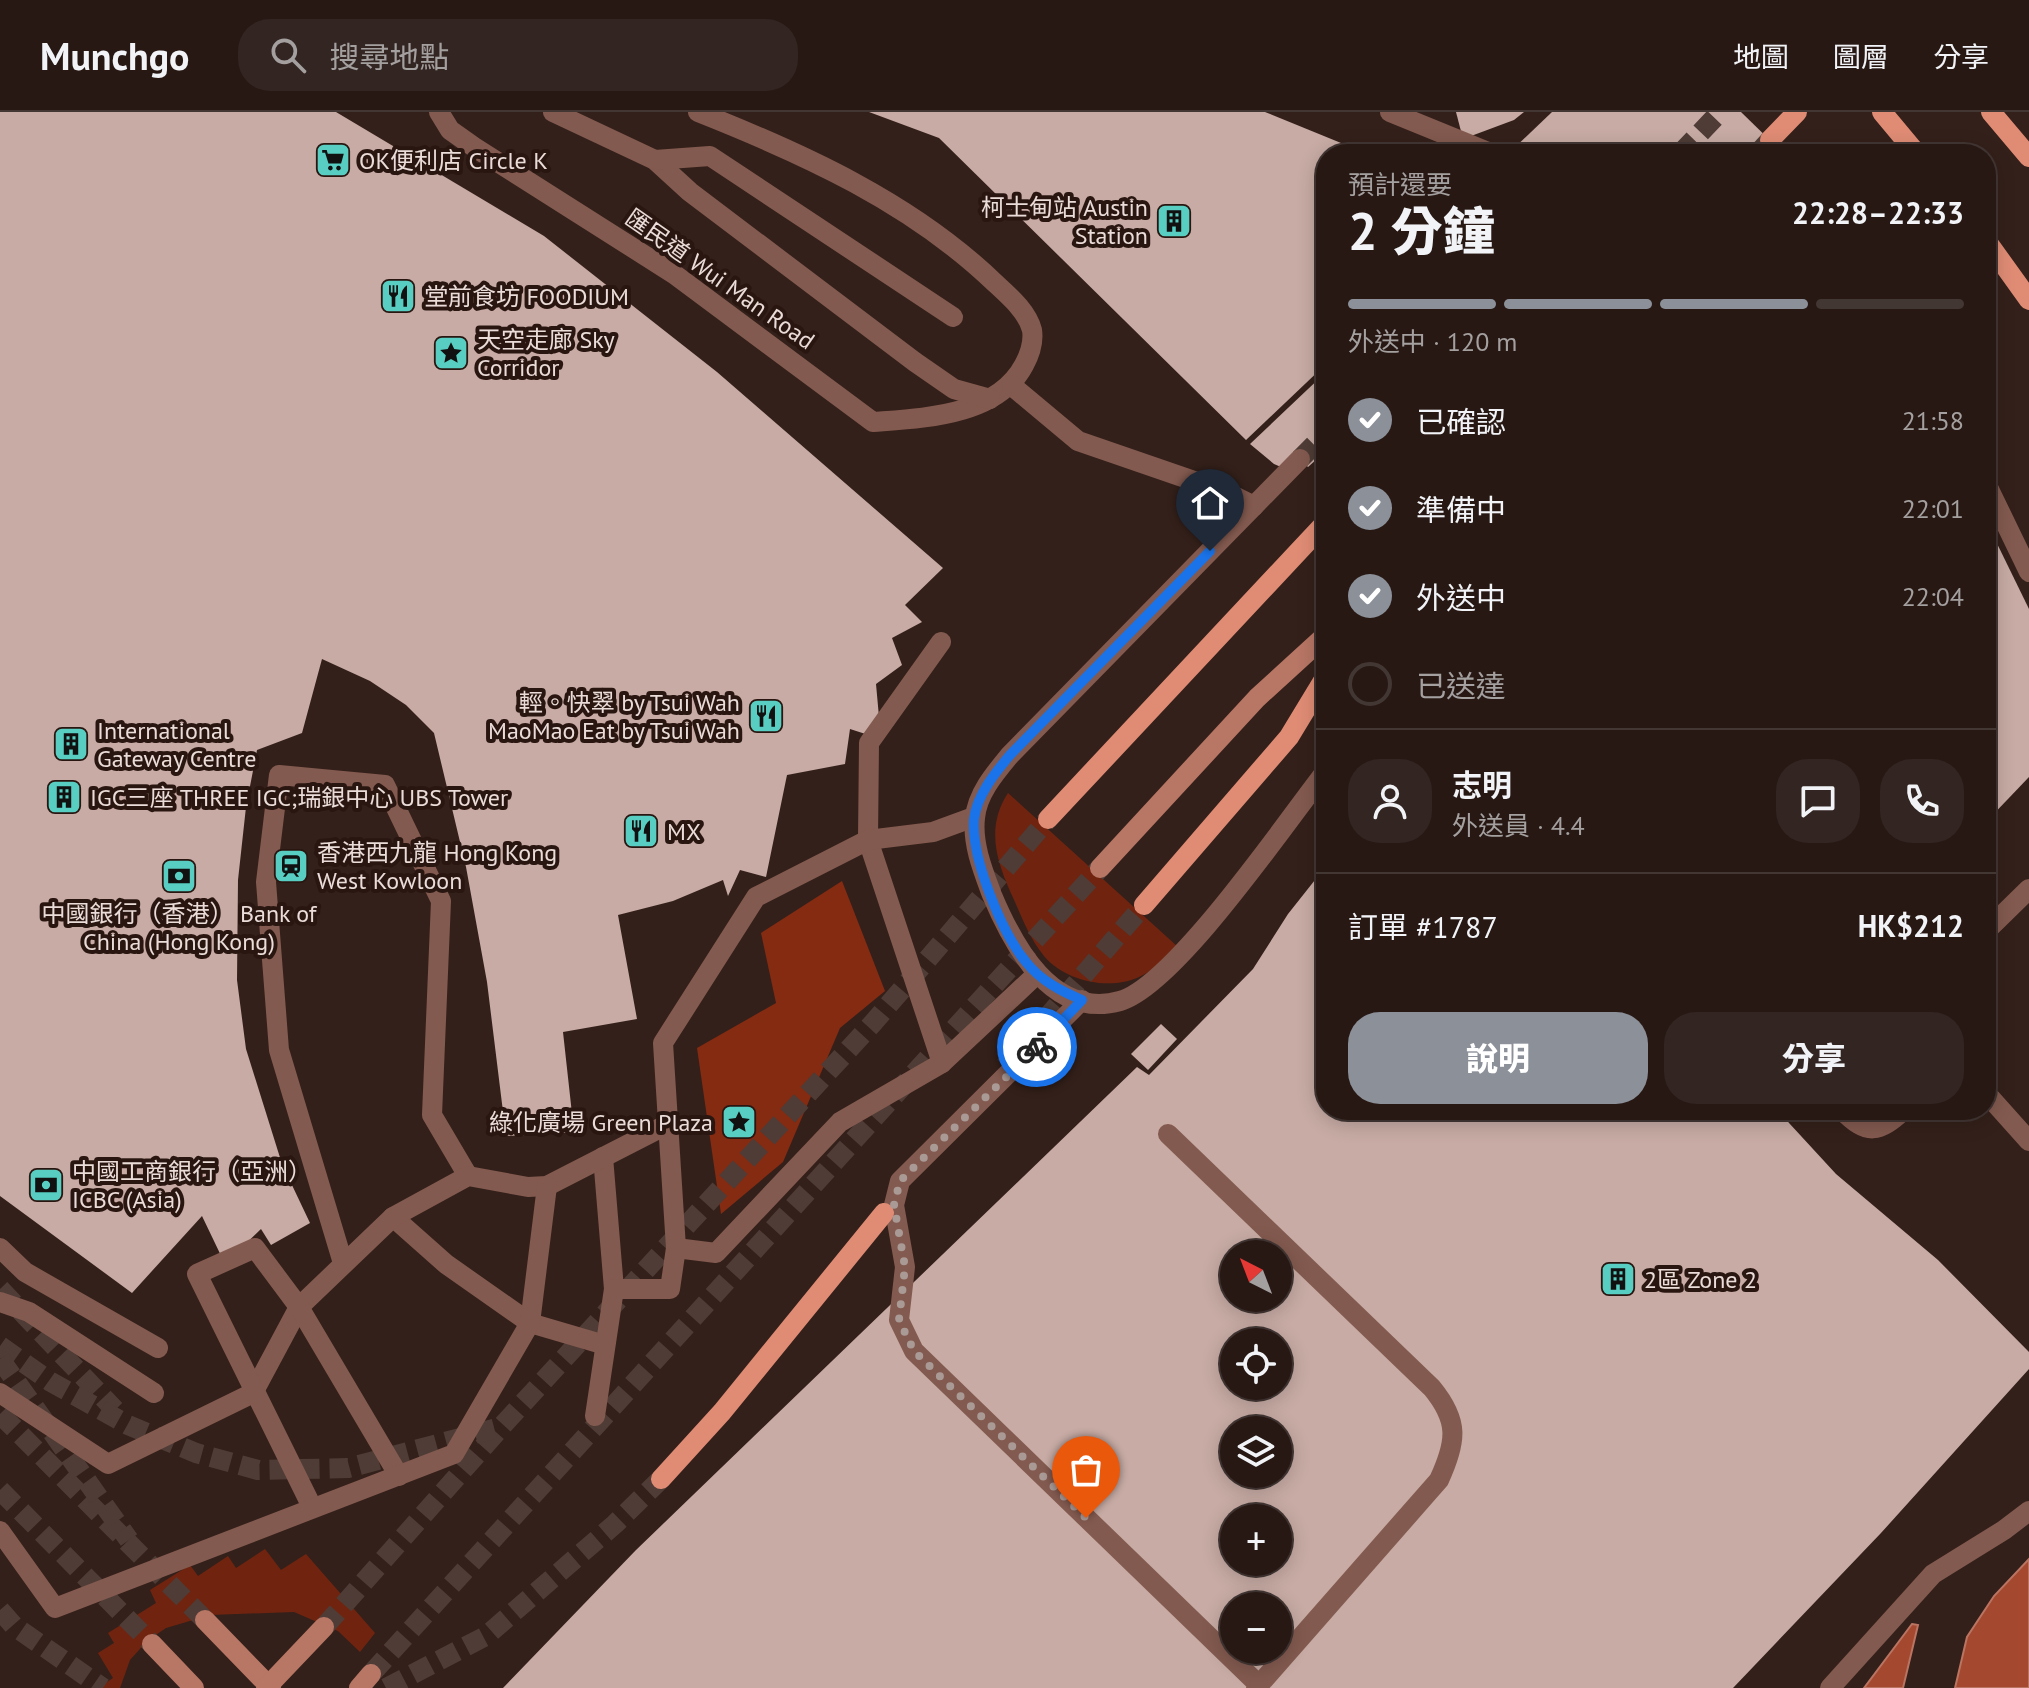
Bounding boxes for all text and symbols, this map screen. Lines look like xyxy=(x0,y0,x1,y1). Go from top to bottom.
search box xyxy=(238,19,798,91)
text: Munchgo xyxy=(40,31,190,80)
icon: search xyxy=(266,33,310,77)
text: 搜尋地點 xyxy=(330,37,450,76)
text: 地圖 xyxy=(1733,38,1789,75)
text: 圖層 xyxy=(1833,38,1889,75)
text: 分享 xyxy=(1933,38,1989,75)
supermarket icon: OK便利店 Circle K xyxy=(314,141,352,179)
place label: OK便利店 Circle K xyxy=(359,145,548,176)
text: 預計還要 xyxy=(1348,168,1452,201)
place label: 柯士甸站 Austin Station xyxy=(981,192,1148,251)
text: 22:28–22:33 xyxy=(1792,193,1964,232)
text: 2 分鐘 xyxy=(1348,197,1495,264)
street label: 匯民道 Wui Man Road xyxy=(619,202,821,356)
building icon: 柯士甸站 Austin Station xyxy=(1155,202,1193,240)
restaurant icon: 堂前食坊 FOODIUM xyxy=(379,277,417,315)
place label: 堂前食坊 FOODIUM xyxy=(424,281,629,312)
place label: 天空走廊 Sky Corridor xyxy=(477,324,615,383)
text: 外送中 · 120 m xyxy=(1348,325,1517,358)
place icon: 天空走廊 Sky Corridor xyxy=(432,334,470,372)
icon: check xyxy=(1348,398,1392,442)
text: 已確認 xyxy=(1416,402,1506,441)
text: 21:58 xyxy=(1902,404,1964,437)
pin xyxy=(1176,469,1244,551)
icon: home xyxy=(1188,481,1232,525)
icon: check xyxy=(1348,486,1392,530)
text: 準備中 xyxy=(1416,490,1506,529)
text: 22:01 xyxy=(1902,492,1964,525)
icon: check xyxy=(1348,574,1392,618)
text: 外送中 xyxy=(1416,578,1506,617)
text: 22:04 xyxy=(1902,580,1964,613)
text: 已送達 xyxy=(1416,666,1506,705)
place label: 輕。快翠 by Tsui Wah MaoMao Eat by Tsui Wah xyxy=(488,687,740,746)
restaurant icon: 輕。快翠 by Tsui Wah MaoMao Eat by Tsui Wah xyxy=(747,697,785,735)
place label: International Gateway Centre xyxy=(97,715,256,774)
building icon: International Gateway Centre xyxy=(52,725,90,763)
button: person xyxy=(1348,759,1432,843)
button: chat xyxy=(1776,759,1860,843)
button: phone xyxy=(1880,759,1964,843)
text: 志明 xyxy=(1452,765,1512,804)
building icon: IGC三座 THREE IGC;瑞銀中心 UBS Tower xyxy=(45,778,83,816)
place label: IGC三座 THREE IGC;瑞銀中心 UBS Tower xyxy=(90,782,508,813)
text: 外送員 · 4.4 xyxy=(1452,809,1585,842)
restaurant icon: MX xyxy=(622,812,660,850)
place label: MX xyxy=(667,816,701,847)
place label: 香港西九龍 Hong Kong West Kowloon xyxy=(317,837,557,896)
station icon: 香港西九龍 Hong Kong West Kowloon xyxy=(272,847,310,885)
bank icon: 中國銀行（香港） Bank of China (Hong Kong) xyxy=(160,857,198,895)
place label: 中國銀行（香港） Bank of China (Hong Kong) xyxy=(42,898,318,957)
text: HK$212 xyxy=(1858,906,1964,945)
text: 訂單 #1787 xyxy=(1348,907,1498,946)
courier xyxy=(997,1007,1077,1087)
button: 說明 xyxy=(1348,1012,1648,1104)
button: 分享 xyxy=(1664,1012,1964,1104)
icon: bike xyxy=(1015,1025,1059,1069)
place icon: 綠化廣場 Green Plaza xyxy=(720,1103,758,1141)
place label: 綠化廣場 Green Plaza xyxy=(489,1107,713,1138)
place label: 中國工商銀行（亞洲） ICBC (Asia) xyxy=(72,1156,312,1215)
bank icon: 中國工商銀行（亞洲） ICBC (Asia) xyxy=(27,1166,65,1204)
north arrow xyxy=(1220,1240,1292,1312)
map controls xyxy=(1220,1240,1292,1664)
building icon: 2區 Zone 2 xyxy=(1599,1260,1637,1298)
place label: 2區 Zone 2 xyxy=(1644,1264,1757,1295)
button: locate xyxy=(1220,1328,1292,1400)
button: layers xyxy=(1220,1416,1292,1488)
pin xyxy=(1052,1436,1120,1518)
icon: bag xyxy=(1064,1448,1108,1492)
button: + xyxy=(1220,1504,1292,1576)
button: − xyxy=(1220,1592,1292,1664)

